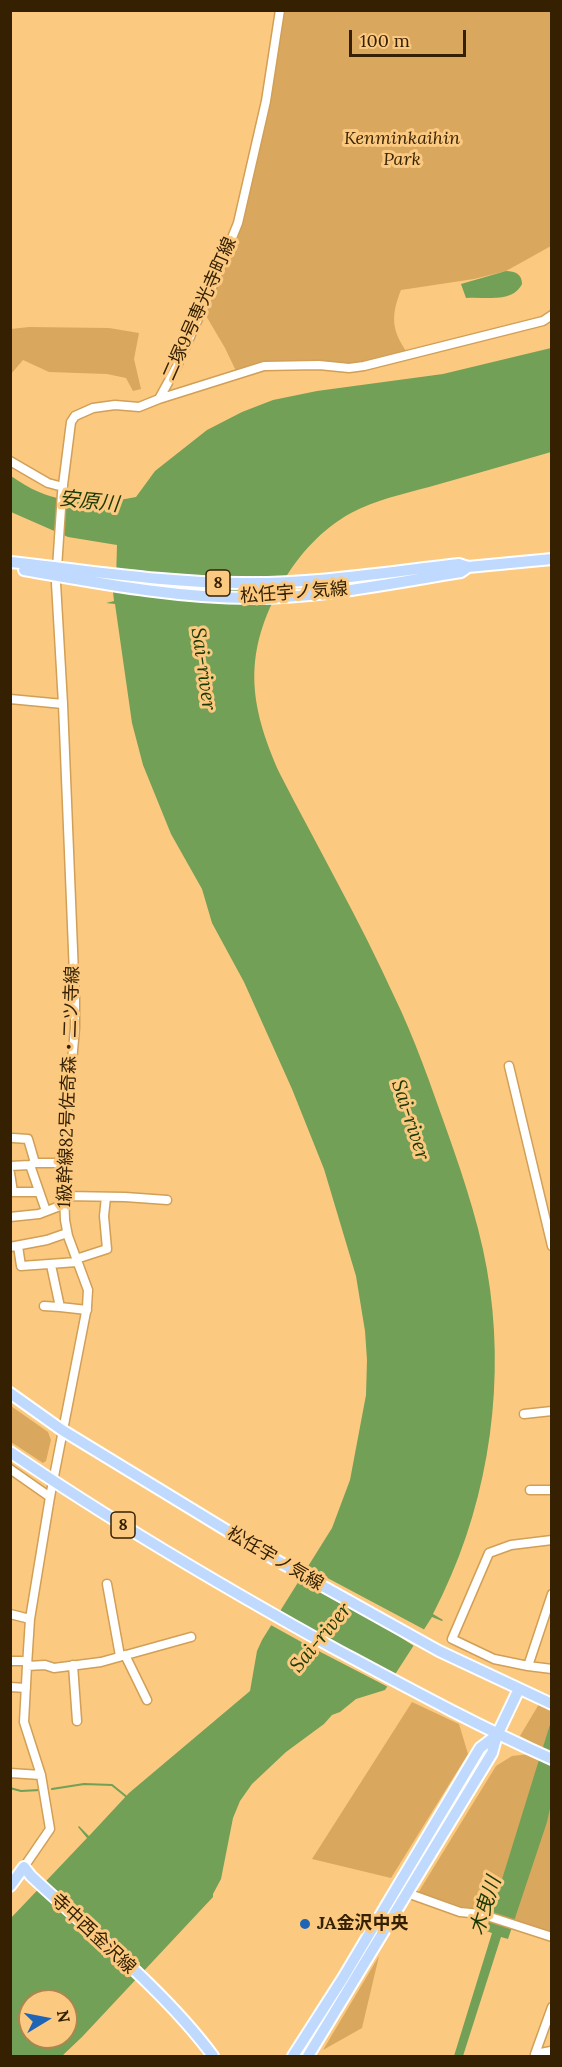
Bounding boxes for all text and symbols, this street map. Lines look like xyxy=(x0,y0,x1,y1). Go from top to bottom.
scale bar xyxy=(352,18,469,56)
text: 100 m xyxy=(360,29,410,52)
park label: Kenminkaihin Park xyxy=(344,128,460,170)
street label: 二塚9号専光寺町線 xyxy=(159,234,241,384)
water label: 安原川 xyxy=(58,487,120,517)
road number: 8 xyxy=(206,570,230,596)
street label: 松任宇ノ気線 xyxy=(239,578,349,608)
water label: Sai-river xyxy=(185,626,221,712)
street label: 1級幹線82号佐奇森・二ツ寺線 xyxy=(54,966,84,1208)
water label: Sai-river xyxy=(386,1077,434,1163)
road number: 8 xyxy=(111,1512,135,1538)
street label: 松任宇ノ気線 xyxy=(223,1523,327,1595)
water label: Sai-river xyxy=(285,1598,357,1678)
water label: 木曳川 xyxy=(465,1874,507,1938)
street label: 寺中西金沢線 xyxy=(46,1889,140,1979)
place label: JA金沢中央 xyxy=(317,1913,409,1935)
marker: JA金沢中央 xyxy=(298,1917,312,1931)
north arrow xyxy=(18,1989,78,2049)
text: N xyxy=(53,2008,75,2024)

